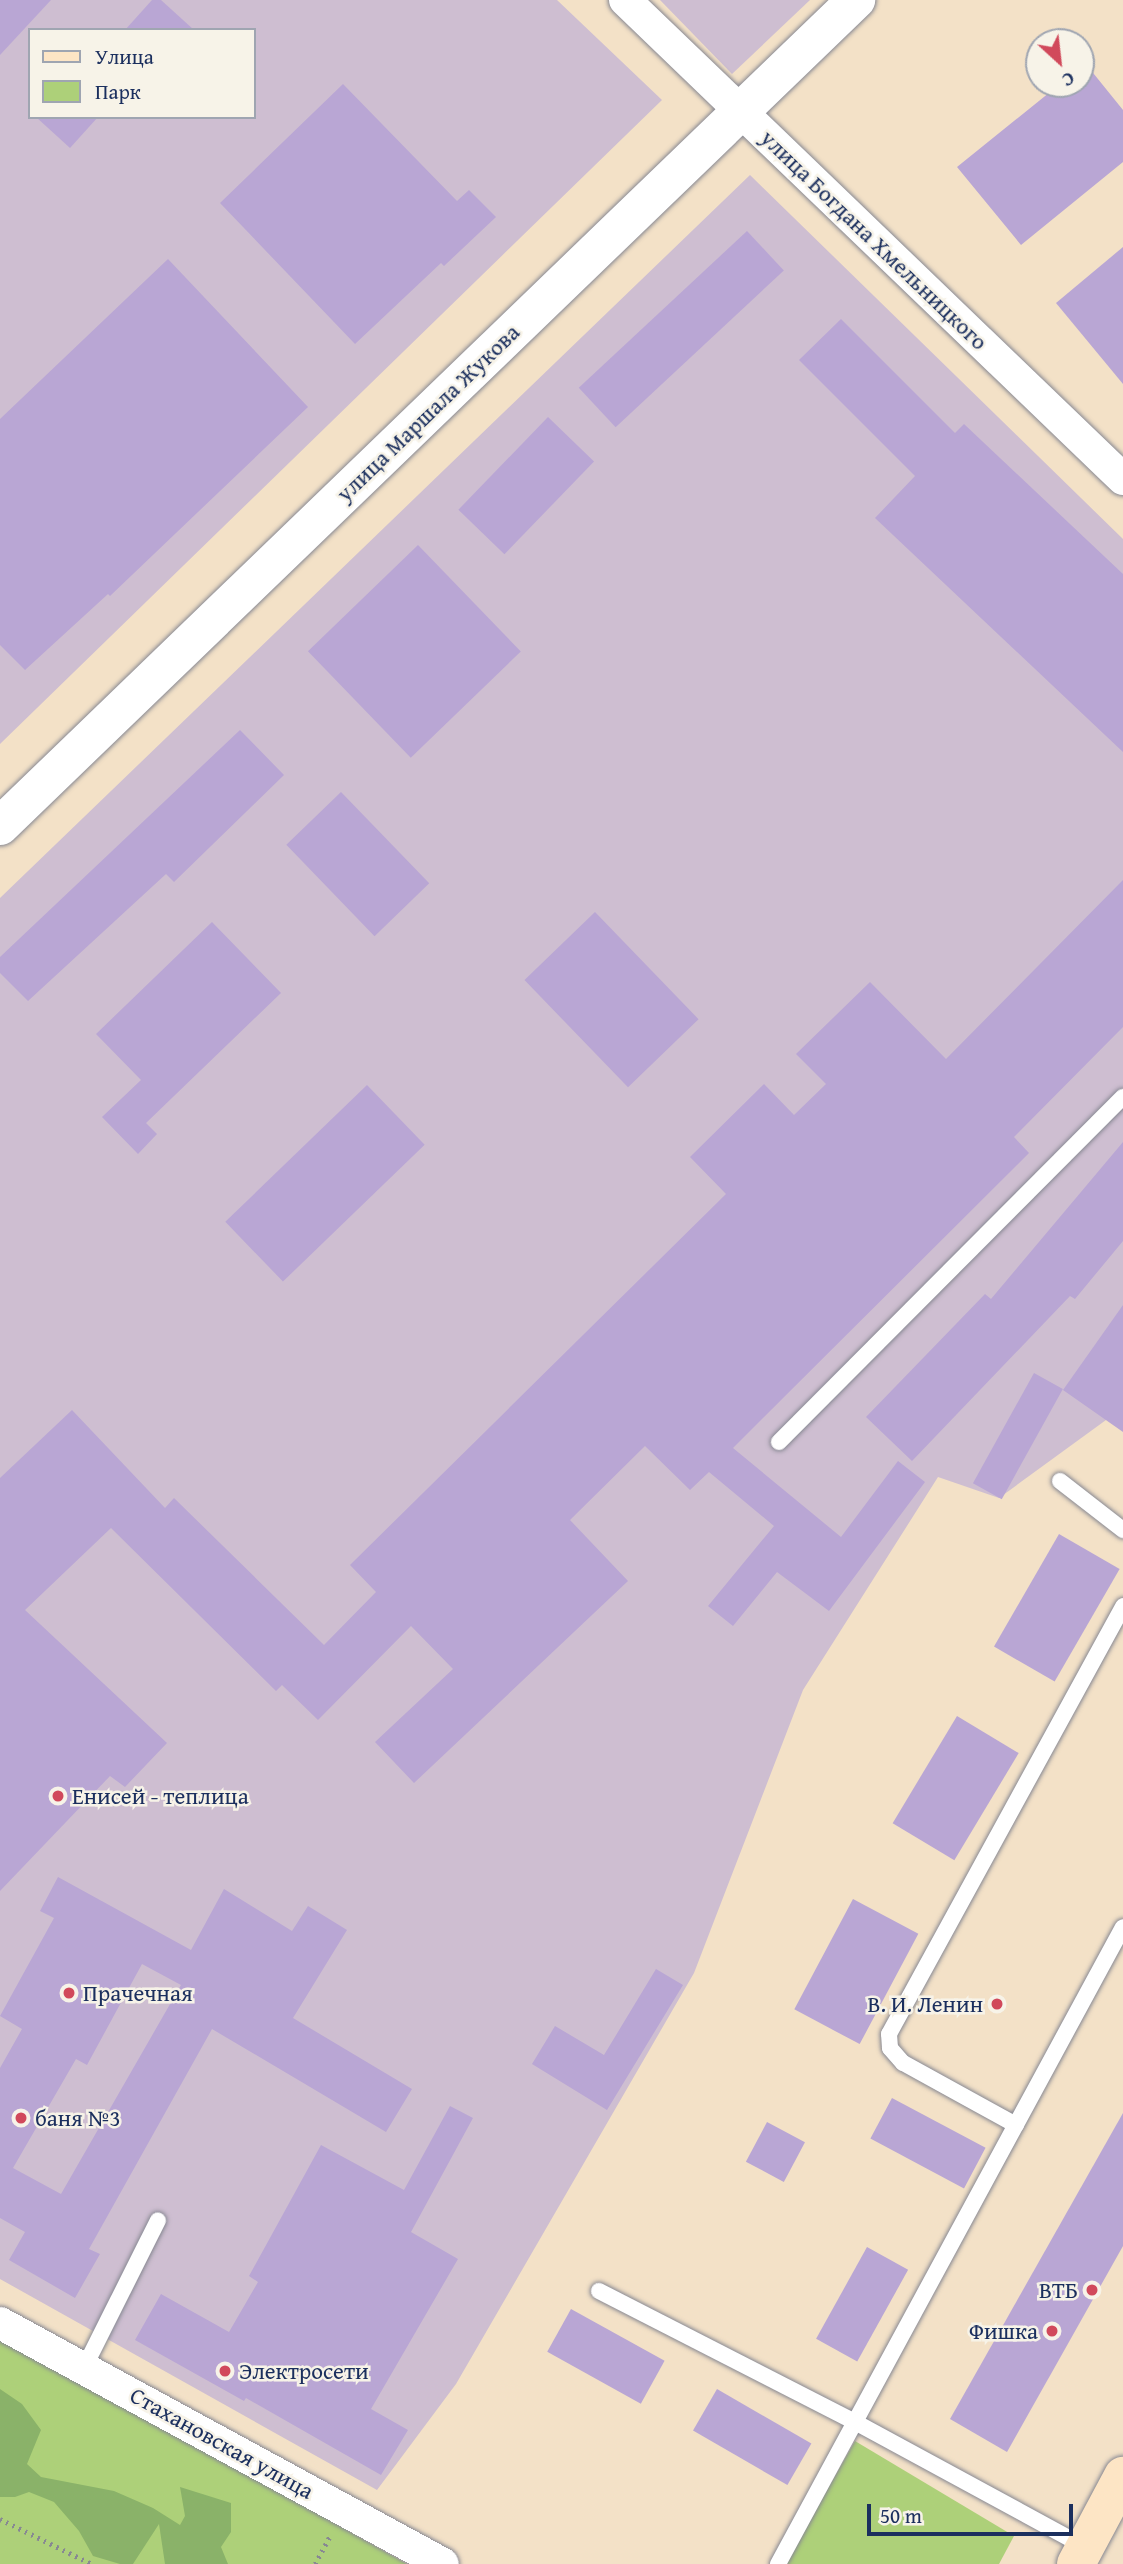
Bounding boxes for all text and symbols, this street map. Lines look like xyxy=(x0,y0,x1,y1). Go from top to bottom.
legend xyxy=(28,28,256,119)
north arrow xyxy=(1025,28,1095,98)
text: Улица xyxy=(95,41,154,72)
text: С xyxy=(1057,65,1080,95)
text: Парк xyxy=(95,76,141,107)
street label: улица Богдана Хмельницкого xyxy=(755,124,993,356)
street label: улица Маршала Жукова xyxy=(331,318,525,508)
place label: Енисей - теплица xyxy=(72,1782,249,1810)
marker: Енисей - теплица xyxy=(50,1788,66,1804)
place label: Прачечная xyxy=(83,1979,193,2007)
marker: Прачечная xyxy=(61,1985,77,2001)
place label: В. И. Ленин xyxy=(867,1990,983,2018)
marker: В. И. Ленин xyxy=(989,1996,1005,2012)
place label: баня №3 xyxy=(35,2104,121,2132)
marker: баня №3 xyxy=(13,2110,29,2126)
place label: ВТБ xyxy=(1039,2276,1078,2304)
marker: ВТБ xyxy=(1084,2282,1100,2298)
place label: Фишка xyxy=(969,2317,1038,2345)
marker: Фишка xyxy=(1044,2323,1060,2339)
place label: Электросети xyxy=(239,2357,369,2385)
marker: Электросети xyxy=(217,2363,233,2379)
street label: Стахановская улица xyxy=(125,2381,319,2505)
scale bar xyxy=(871,2490,1078,2534)
text: 50 m xyxy=(880,2500,922,2531)

